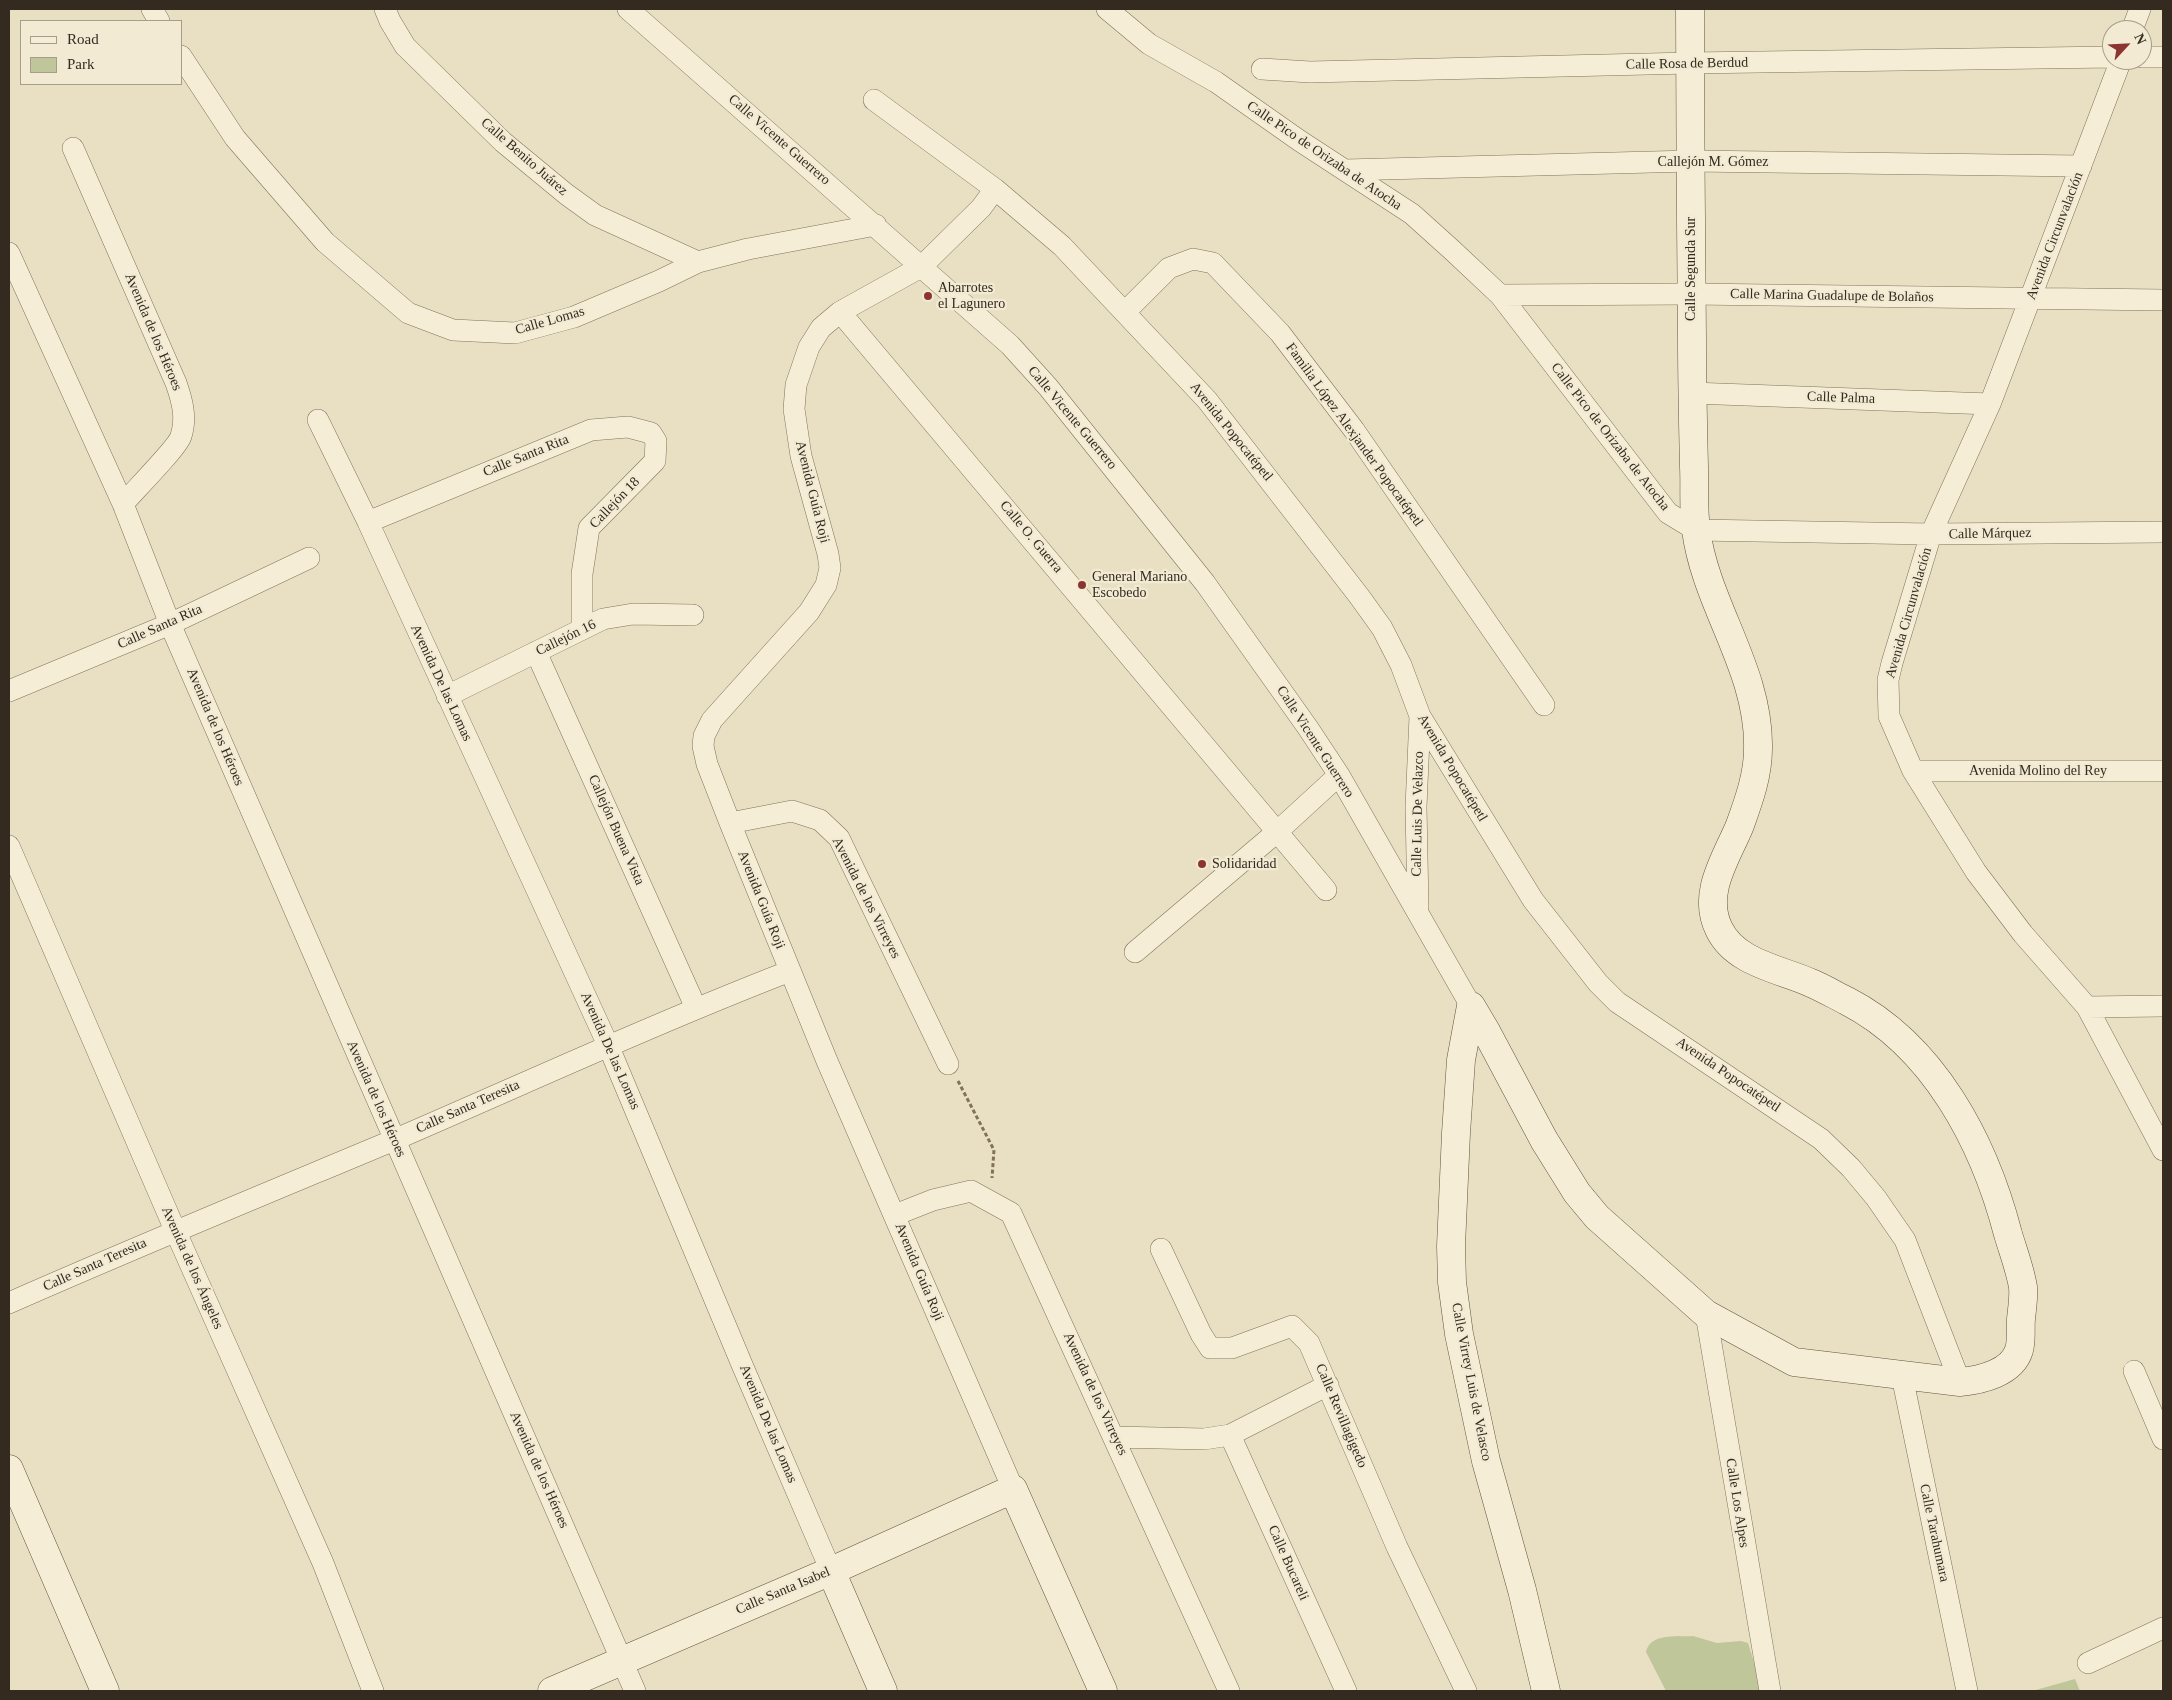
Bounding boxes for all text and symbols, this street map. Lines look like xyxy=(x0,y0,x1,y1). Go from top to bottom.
legend xyxy=(20,20,182,85)
north arrow xyxy=(2102,20,2152,70)
text: Road xyxy=(67,31,99,47)
text: N xyxy=(2131,31,2149,47)
street label: Calle Rosa de Berdud xyxy=(1626,55,1748,73)
text: Park xyxy=(67,56,95,72)
street label: Calle Vicente Guerrero xyxy=(725,91,833,189)
street label: Calle Pico de Orizaba de Atocha xyxy=(1243,98,1405,214)
street label: Calle Benito Juárez xyxy=(477,115,571,199)
street label: Callejón M. Gómez xyxy=(1658,154,1768,170)
street label: Avenida Circunvalación xyxy=(2023,170,2087,302)
street label: Calle Segunda Sur xyxy=(1683,217,1699,321)
street label: Avenida de los Héroes xyxy=(121,271,185,393)
place label: Abarrotes el Lagunero xyxy=(938,280,1005,312)
street label: Calle Marina Guadalupe de Bolaños xyxy=(1730,286,1934,306)
marker: Abarrotes el Lagunero xyxy=(922,290,934,302)
street label: Calle Lomas xyxy=(513,303,587,339)
street label: Familia López Alexjander Popocatépetl xyxy=(1282,340,1426,530)
street label: Calle Pico de Orizaba de Atocha xyxy=(1547,360,1673,514)
street label: Calle Vicente Guerrero xyxy=(1024,363,1120,473)
street label: Avenida Popocatépetl xyxy=(1186,379,1276,485)
street label: Calle Palma xyxy=(1807,388,1875,408)
street label: Calle Santa Rita xyxy=(481,431,571,481)
street label: Avenida Guía Roji xyxy=(791,439,833,545)
street label: Callejón 18 xyxy=(586,474,644,532)
street label: Calle O. Guerra xyxy=(996,498,1066,576)
street label: Calle Márquez xyxy=(1948,525,2032,543)
street label: Avenida Circunvalación xyxy=(1882,546,1936,680)
place label: General Mariano Escobedo xyxy=(1092,569,1187,602)
marker: General Mariano Escobedo xyxy=(1076,579,1088,591)
street label: Calle Santa Rita xyxy=(115,601,205,653)
street label: Callejón 16 xyxy=(533,616,599,660)
street label: Avenida De las Lomas xyxy=(407,622,475,744)
street label: Avenida de los Héroes xyxy=(183,666,247,788)
street label: Calle Vicente Guerrero xyxy=(1273,683,1357,801)
street label: Avenida Popocatépetl xyxy=(1413,711,1491,825)
street label: Calle Luis De Velazco xyxy=(1409,751,1427,877)
street label: Avenida Molino del Rey xyxy=(1969,763,2107,779)
street label: Callejón Buena Vista xyxy=(584,772,648,888)
street label: Avenida de los Virreyes xyxy=(828,835,904,961)
street label: Avenida Guía Roji xyxy=(734,848,788,952)
place label: Solidaridad xyxy=(1212,856,1277,872)
marker: Solidaridad xyxy=(1196,858,1208,870)
street label: Avenida De las Lomas xyxy=(577,990,643,1112)
street label: Avenida Popocatépetl xyxy=(1673,1034,1783,1116)
street label: Avenida de los Héroes xyxy=(343,1038,409,1160)
street label: Calle Santa Teresita xyxy=(414,1077,522,1137)
street label: Avenida de los Ángeles xyxy=(157,1204,227,1332)
street label: Avenida Guía Roji xyxy=(891,1221,947,1323)
street label: Calle Santa Teresita xyxy=(41,1235,149,1295)
street label: Calle Virrey Luis de Velasco xyxy=(1447,1301,1495,1463)
street label: Avenida de los Virreyes xyxy=(1059,1330,1131,1458)
street label: Calle Revillagigedo xyxy=(1311,1361,1371,1471)
street label: Avenida De las Lomas xyxy=(735,1362,801,1486)
street label: Avenida de los Héroes xyxy=(506,1409,572,1531)
street label: Calle Los Alpes xyxy=(1722,1457,1752,1549)
street label: Calle Tarahumara xyxy=(1915,1482,1953,1584)
street label: Calle Bucareli xyxy=(1264,1523,1312,1603)
street label: Calle Santa Isabel xyxy=(733,1564,833,1618)

